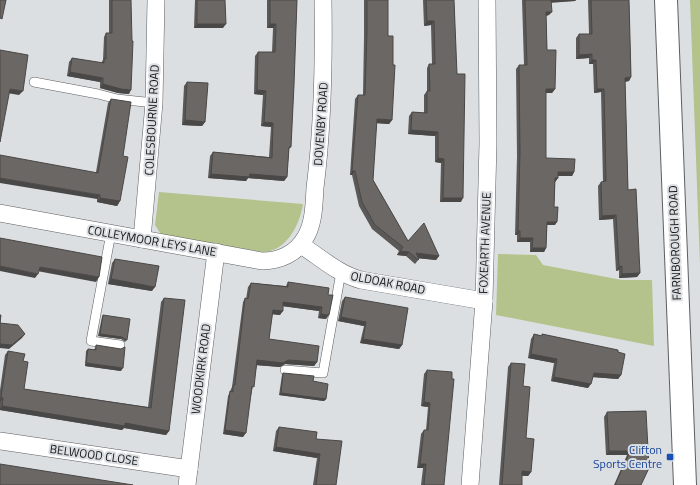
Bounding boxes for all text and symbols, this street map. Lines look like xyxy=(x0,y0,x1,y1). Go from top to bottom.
street label: COLESBOURNE ROAD xyxy=(139,64,164,176)
street label: DOVENBY ROAD xyxy=(308,81,333,166)
street label: FARNBOROUGH ROAD xyxy=(663,185,686,301)
street label: FOXEARTH AVENUE xyxy=(473,192,496,294)
street label: COLLEYMOOR LEYS LANE xyxy=(86,220,218,261)
street label: OLDOAK ROAD xyxy=(349,266,427,299)
street label: WOODKIRK ROAD xyxy=(186,322,216,415)
street label: BELWOOD CLOSE xyxy=(49,439,140,470)
place label: Clifton Sports Centre xyxy=(593,440,662,473)
marker: Clifton Sports Centre xyxy=(665,452,675,462)

